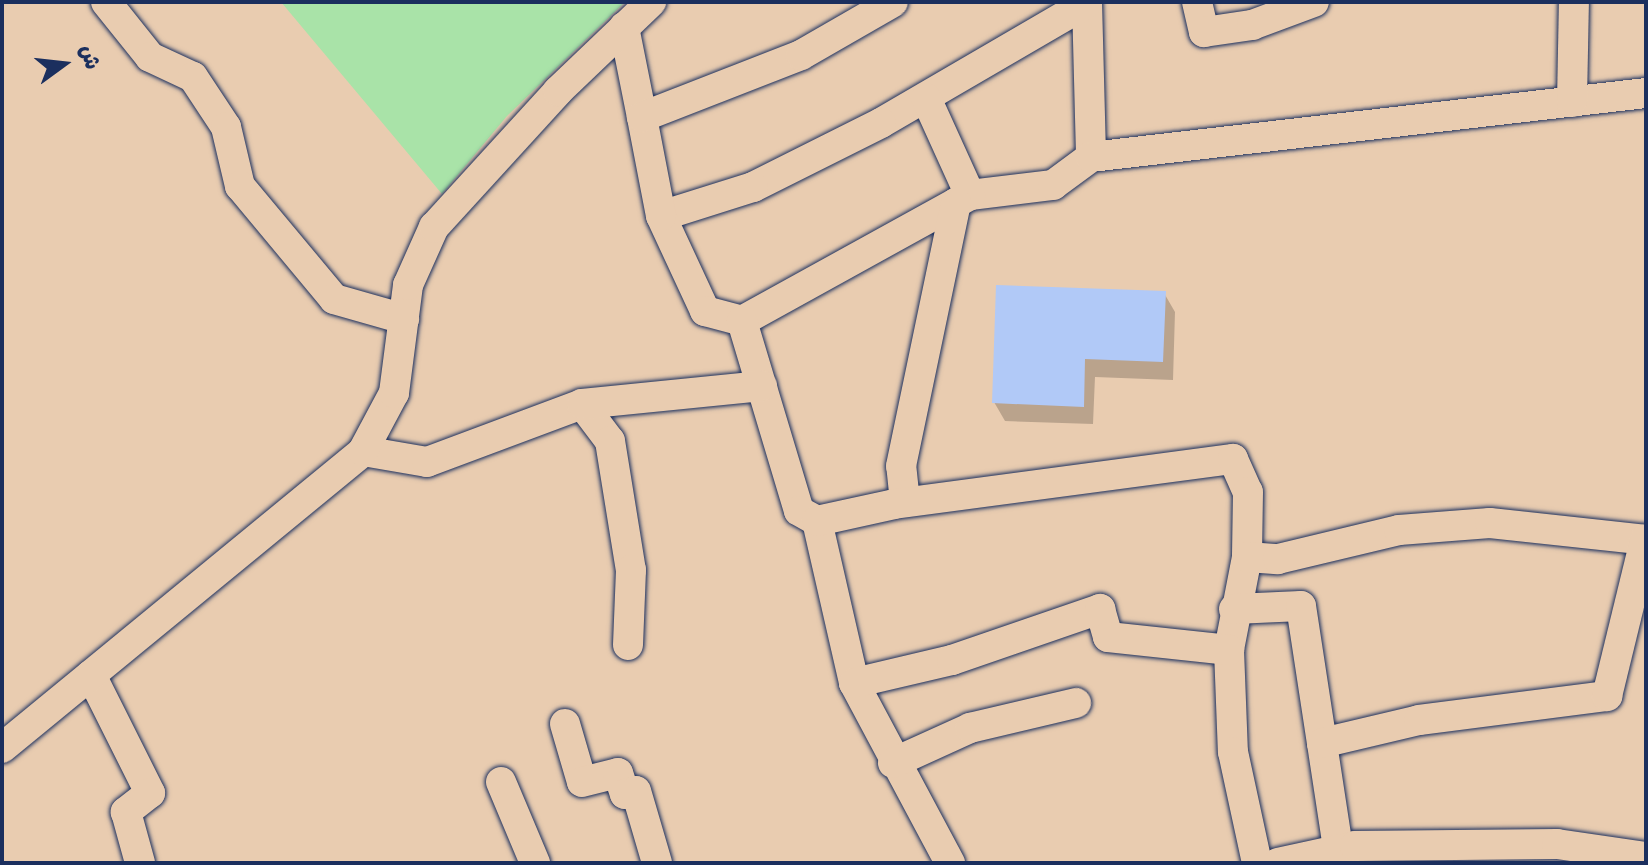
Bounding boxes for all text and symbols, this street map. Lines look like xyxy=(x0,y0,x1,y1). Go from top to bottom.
north arrow xyxy=(24,24,104,104)
text: ش xyxy=(71,43,103,73)

